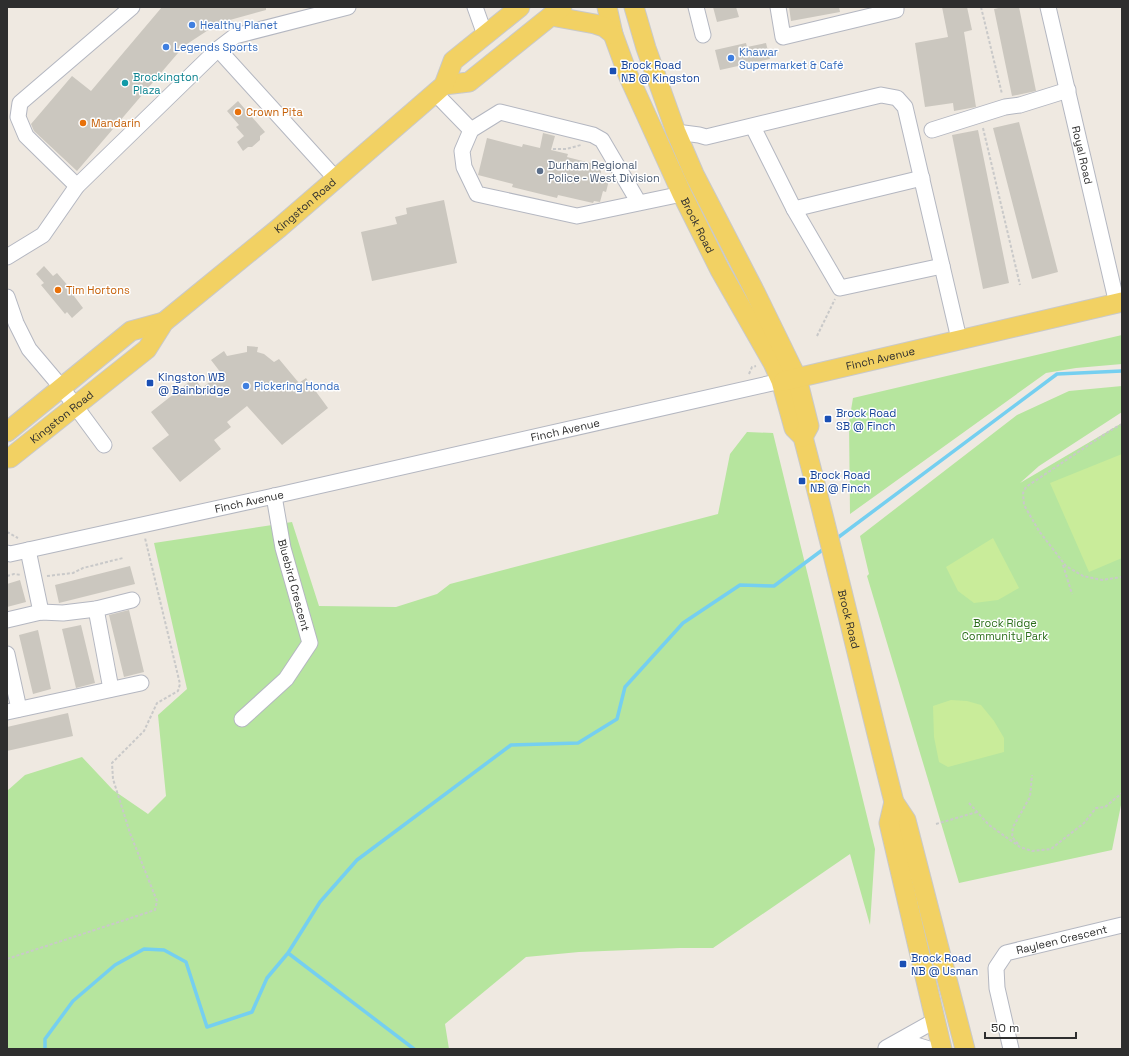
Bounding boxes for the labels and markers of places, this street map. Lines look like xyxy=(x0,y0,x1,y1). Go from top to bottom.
place label: Healthy Planet xyxy=(200,18,278,32)
marker: Healthy Planet xyxy=(187,20,197,30)
place label: Legends Sports xyxy=(174,40,258,54)
marker: Legends Sports xyxy=(161,42,171,52)
place label: Khawar Supermarket & Café xyxy=(739,45,844,72)
marker: Khawar Supermarket & Café xyxy=(726,53,736,63)
place label: Brock Road NB @ Kingston xyxy=(621,58,700,85)
marker: Brock Road NB @ Kingston xyxy=(608,66,618,76)
place label: Brockington Plaza xyxy=(133,70,198,97)
marker: Brockington Plaza xyxy=(120,78,130,88)
place label: Crown Pita xyxy=(246,105,303,119)
marker: Crown Pita xyxy=(233,107,243,117)
place label: Mandarin xyxy=(91,116,141,130)
marker: Mandarin xyxy=(78,118,88,128)
place label: Durham Regional Police - West Division xyxy=(548,158,660,185)
marker: Durham Regional Police - West Division xyxy=(535,166,545,176)
place label: Tim Hortons xyxy=(66,283,130,297)
marker: Tim Hortons xyxy=(53,285,63,295)
place label: Kingston WB @ Bainbridge xyxy=(158,370,230,397)
marker: Kingston WB @ Bainbridge xyxy=(145,378,155,388)
place label: Pickering Honda xyxy=(254,379,340,393)
marker: Pickering Honda xyxy=(241,381,251,391)
place label: Brock Road SB @ Finch xyxy=(836,406,896,433)
marker: Brock Road SB @ Finch xyxy=(823,414,833,424)
place label: Brock Road NB @ Finch xyxy=(810,468,870,495)
marker: Brock Road NB @ Finch xyxy=(797,476,807,486)
place label: Brock Road NB @ Usman xyxy=(911,951,978,978)
marker: Brock Road NB @ Usman xyxy=(898,959,908,969)

